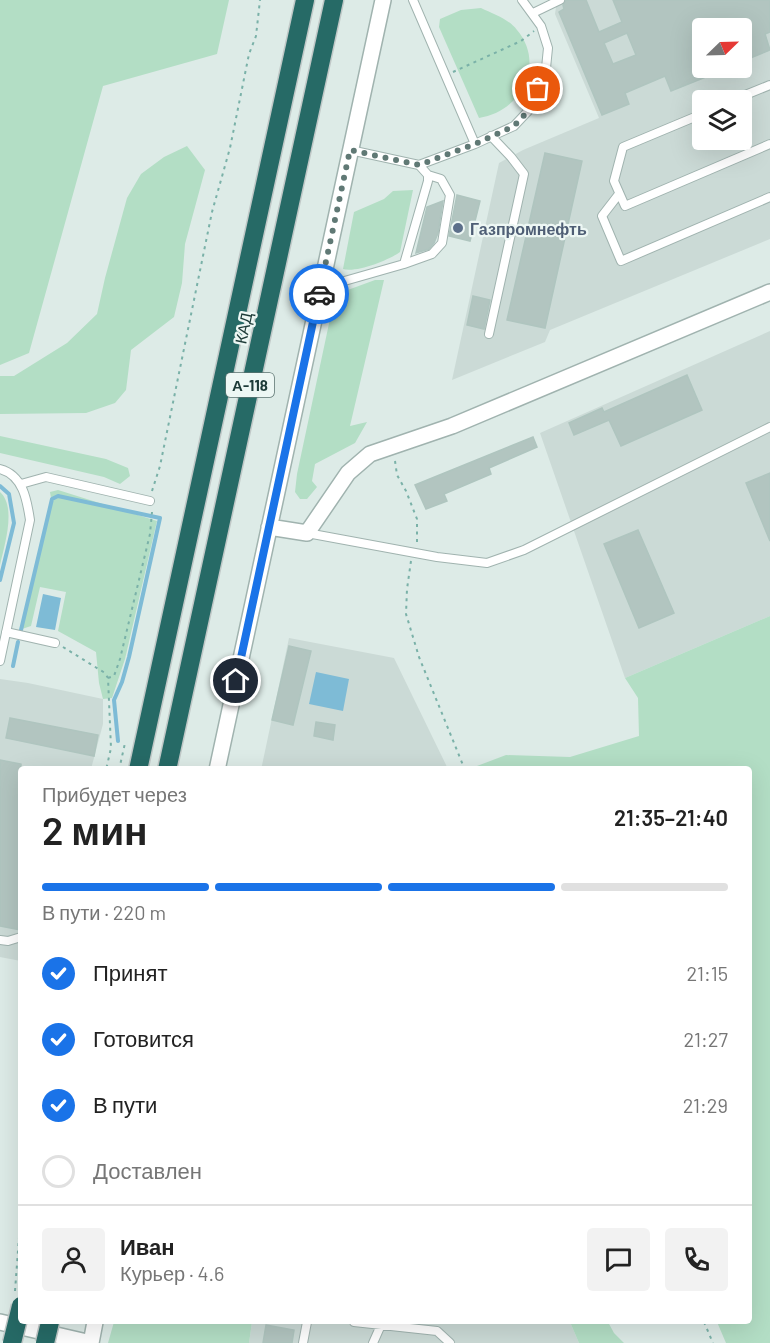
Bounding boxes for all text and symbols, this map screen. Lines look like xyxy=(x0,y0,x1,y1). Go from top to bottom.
north arrow xyxy=(692,18,752,78)
map controls xyxy=(692,18,752,150)
pin xyxy=(512,63,563,114)
icon: bag xyxy=(521,72,554,105)
button: layers xyxy=(692,90,752,150)
place label: Газпромнефть xyxy=(470,219,587,238)
marker: Газпромнефть xyxy=(451,221,465,235)
courier xyxy=(289,264,349,324)
icon: car xyxy=(303,278,336,311)
street label: КАД xyxy=(230,311,256,345)
road number: А-118 xyxy=(226,373,274,397)
pin xyxy=(210,655,261,706)
icon: home xyxy=(219,664,252,697)
text: Прибудет через xyxy=(42,782,187,806)
text: 21:35–21:40 xyxy=(614,804,728,830)
text: 2 мин xyxy=(42,806,148,853)
text: В пути · 220 m xyxy=(42,900,166,924)
icon: check xyxy=(42,957,75,990)
text: Принят xyxy=(93,959,167,985)
text: 21:15 xyxy=(687,961,728,985)
icon: check xyxy=(42,1023,75,1056)
text: Готовится xyxy=(93,1025,194,1051)
text: 21:27 xyxy=(684,1027,728,1051)
icon: check xyxy=(42,1089,75,1122)
text: В пути xyxy=(93,1091,157,1117)
text: 21:29 xyxy=(683,1093,728,1117)
text: Доставлен xyxy=(93,1157,202,1183)
button: person xyxy=(42,1228,105,1291)
button: chat xyxy=(587,1228,650,1291)
button: phone xyxy=(665,1228,728,1291)
text: Иван xyxy=(120,1233,175,1259)
text: Курьер · 4.6 xyxy=(120,1261,224,1285)

